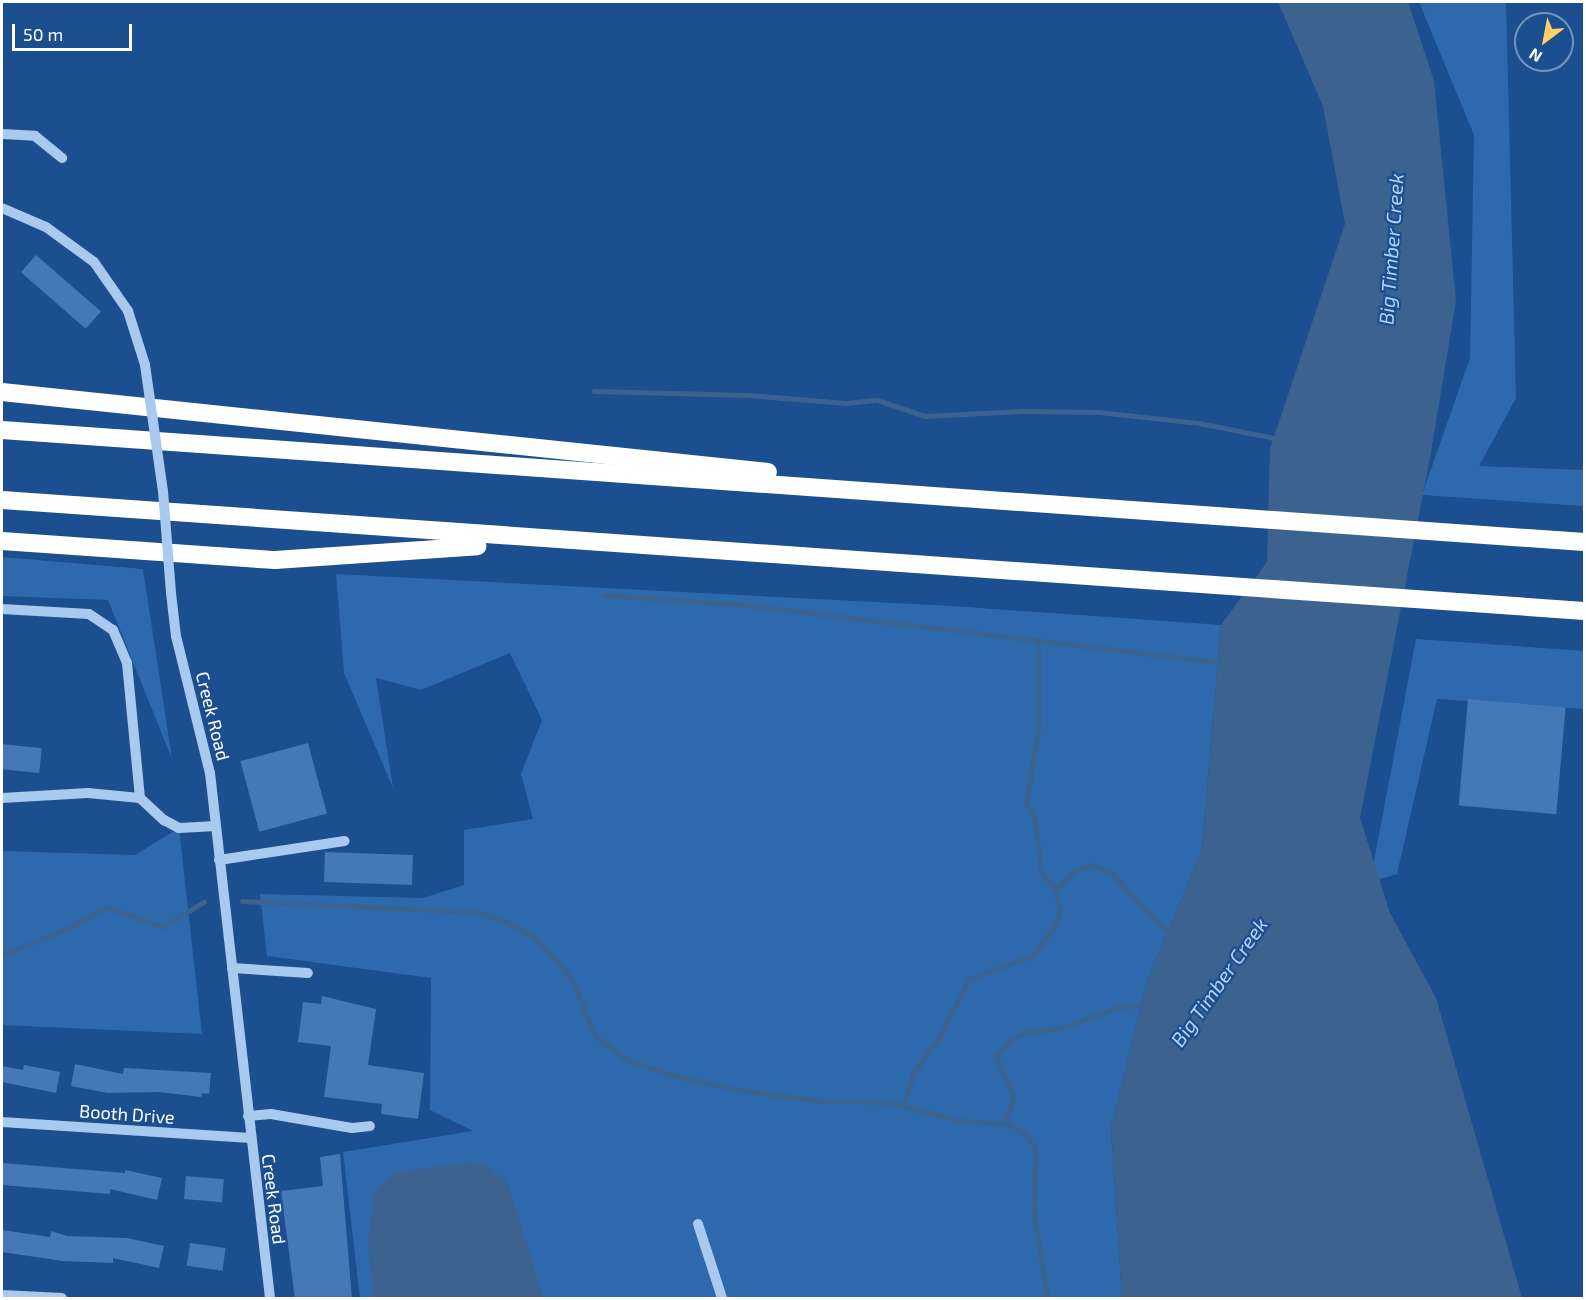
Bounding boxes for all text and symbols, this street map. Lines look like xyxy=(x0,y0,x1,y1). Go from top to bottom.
scale bar xyxy=(15,12,135,50)
north arrow xyxy=(1514,12,1574,72)
text: 50 m xyxy=(23,23,63,45)
text: N xyxy=(1525,45,1545,67)
water label: Big Timber Creek xyxy=(1374,172,1408,326)
street label: Creek Road xyxy=(191,669,235,763)
water label: Big Timber Creek xyxy=(1165,913,1273,1051)
street label: Booth Drive xyxy=(79,1100,175,1128)
street label: Creek Road xyxy=(258,1152,290,1246)

